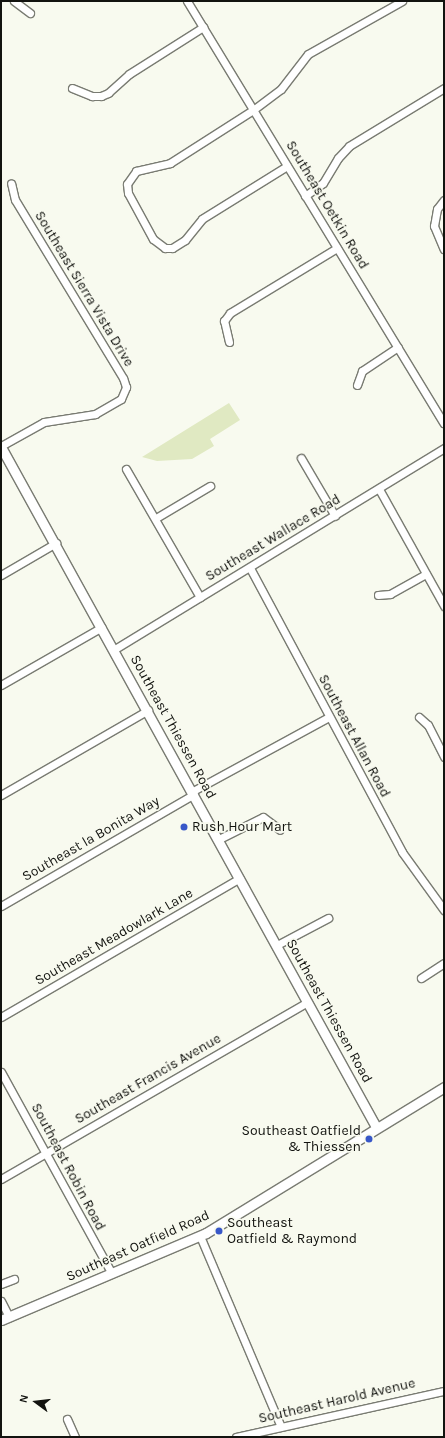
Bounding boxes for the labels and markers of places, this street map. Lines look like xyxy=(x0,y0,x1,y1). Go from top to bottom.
place label: Rush Hour Mart xyxy=(192,819,292,835)
marker: Rush Hour Mart xyxy=(179,822,189,832)
place label: Southeast Oatfield & Thiessen xyxy=(241,1123,361,1156)
marker: Southeast Oatfield & Thiessen xyxy=(364,1134,374,1144)
place label: Southeast Oatfield & Raymond xyxy=(227,1215,357,1248)
marker: Southeast Oatfield & Raymond xyxy=(214,1226,224,1236)

